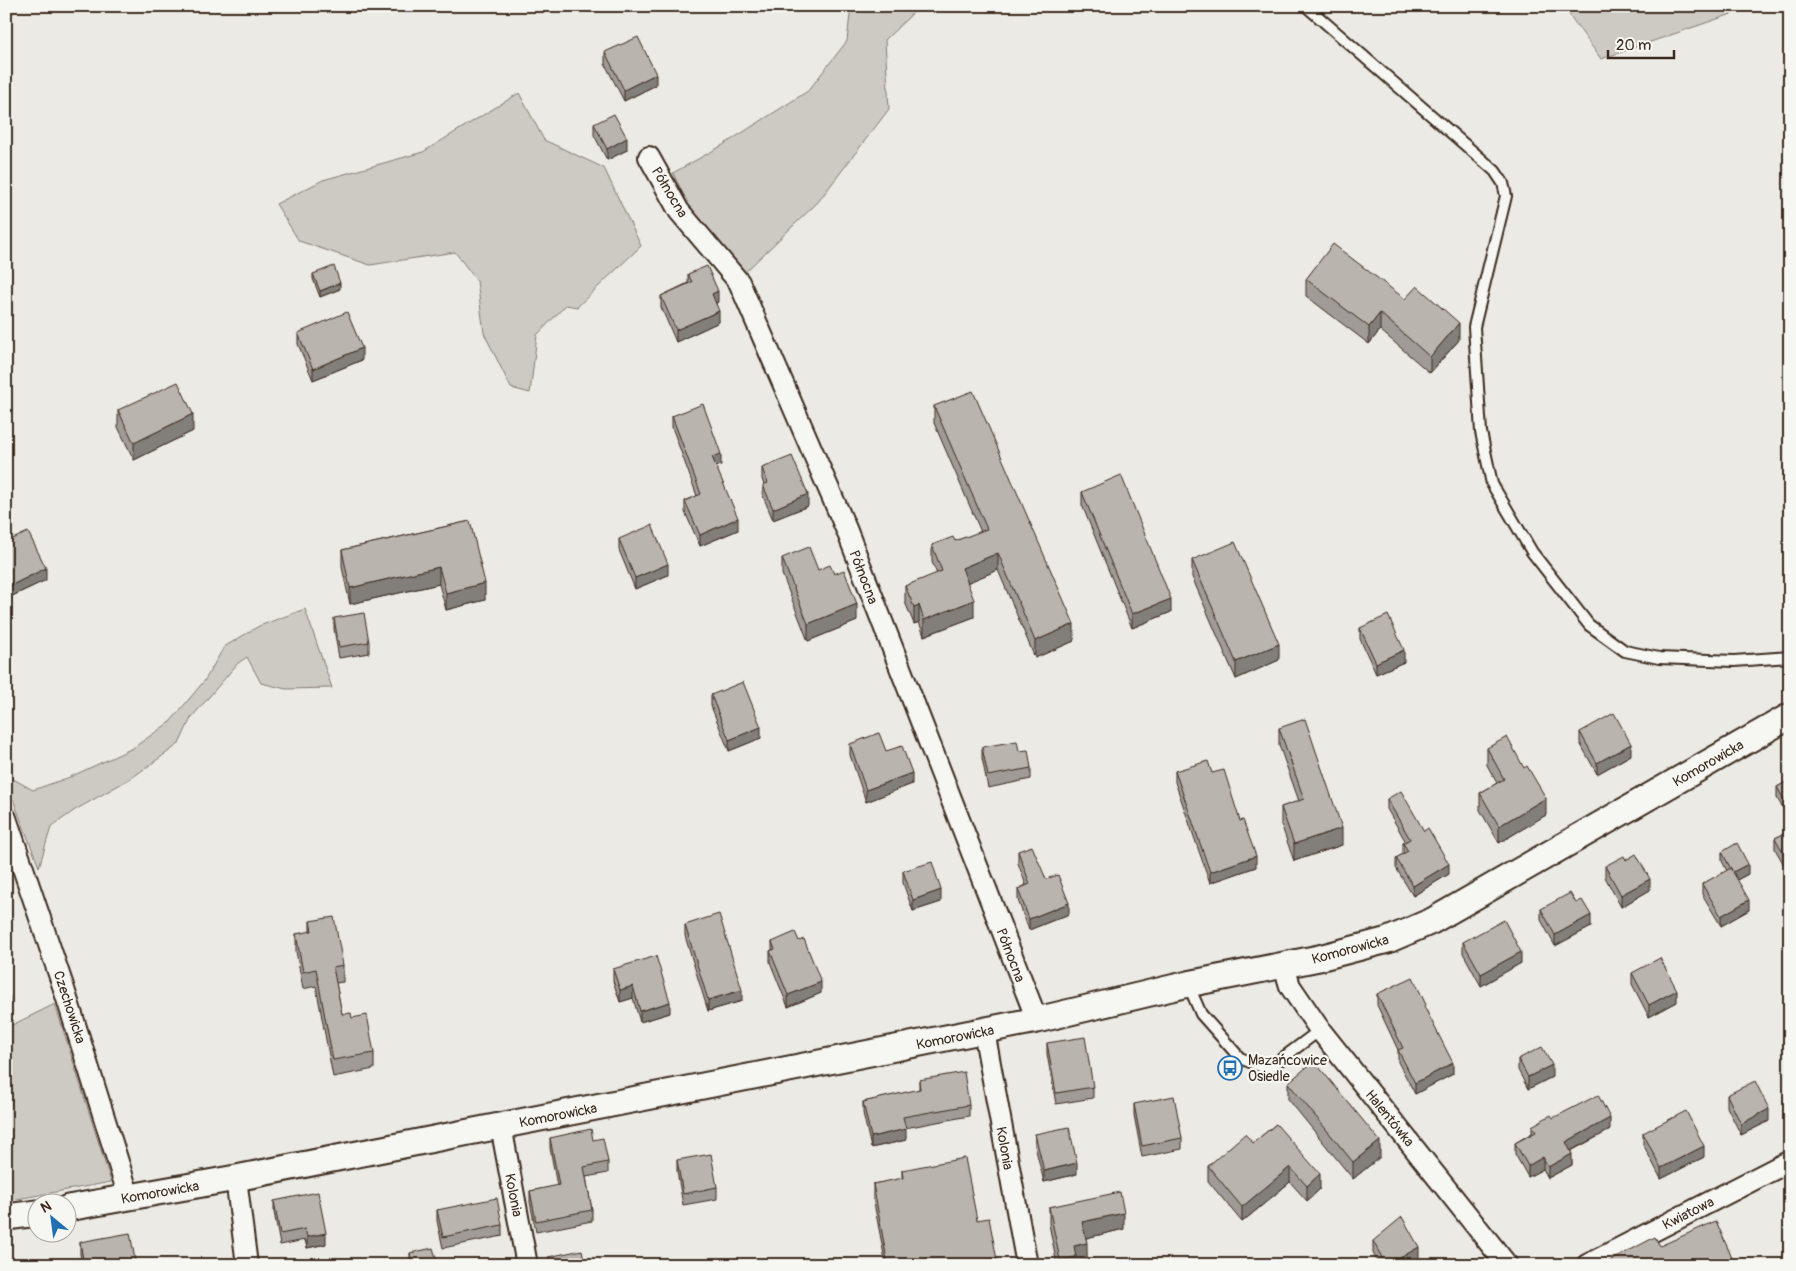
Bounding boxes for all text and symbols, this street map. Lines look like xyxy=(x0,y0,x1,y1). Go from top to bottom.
scale bar xyxy=(1608,28,1675,60)
text: 20 m xyxy=(1616,36,1651,55)
street label: Północna xyxy=(648,164,691,221)
street label: Północna xyxy=(846,548,882,606)
street label: Komorowicka xyxy=(1670,736,1747,791)
street label: Północna xyxy=(993,926,1029,984)
street label: Komorowicka xyxy=(1310,931,1390,968)
street label: Czechowicka xyxy=(50,969,89,1046)
street label: Komorowicka xyxy=(915,1022,995,1053)
place label: Mazańcowice Osiedle xyxy=(1248,1052,1327,1085)
bus stop icon: Mazańcowice Osiedle xyxy=(1217,1055,1243,1081)
street label: Halentówka xyxy=(1362,1086,1418,1150)
street label: Komorowicka xyxy=(518,1100,598,1131)
street label: Kolonia xyxy=(992,1125,1017,1171)
street label: Kolonia xyxy=(501,1172,526,1218)
street label: Komorowicka xyxy=(120,1177,200,1208)
street label: Kwiatowa xyxy=(1660,1193,1717,1234)
north arrow xyxy=(28,1194,78,1244)
text: N xyxy=(38,1197,54,1217)

